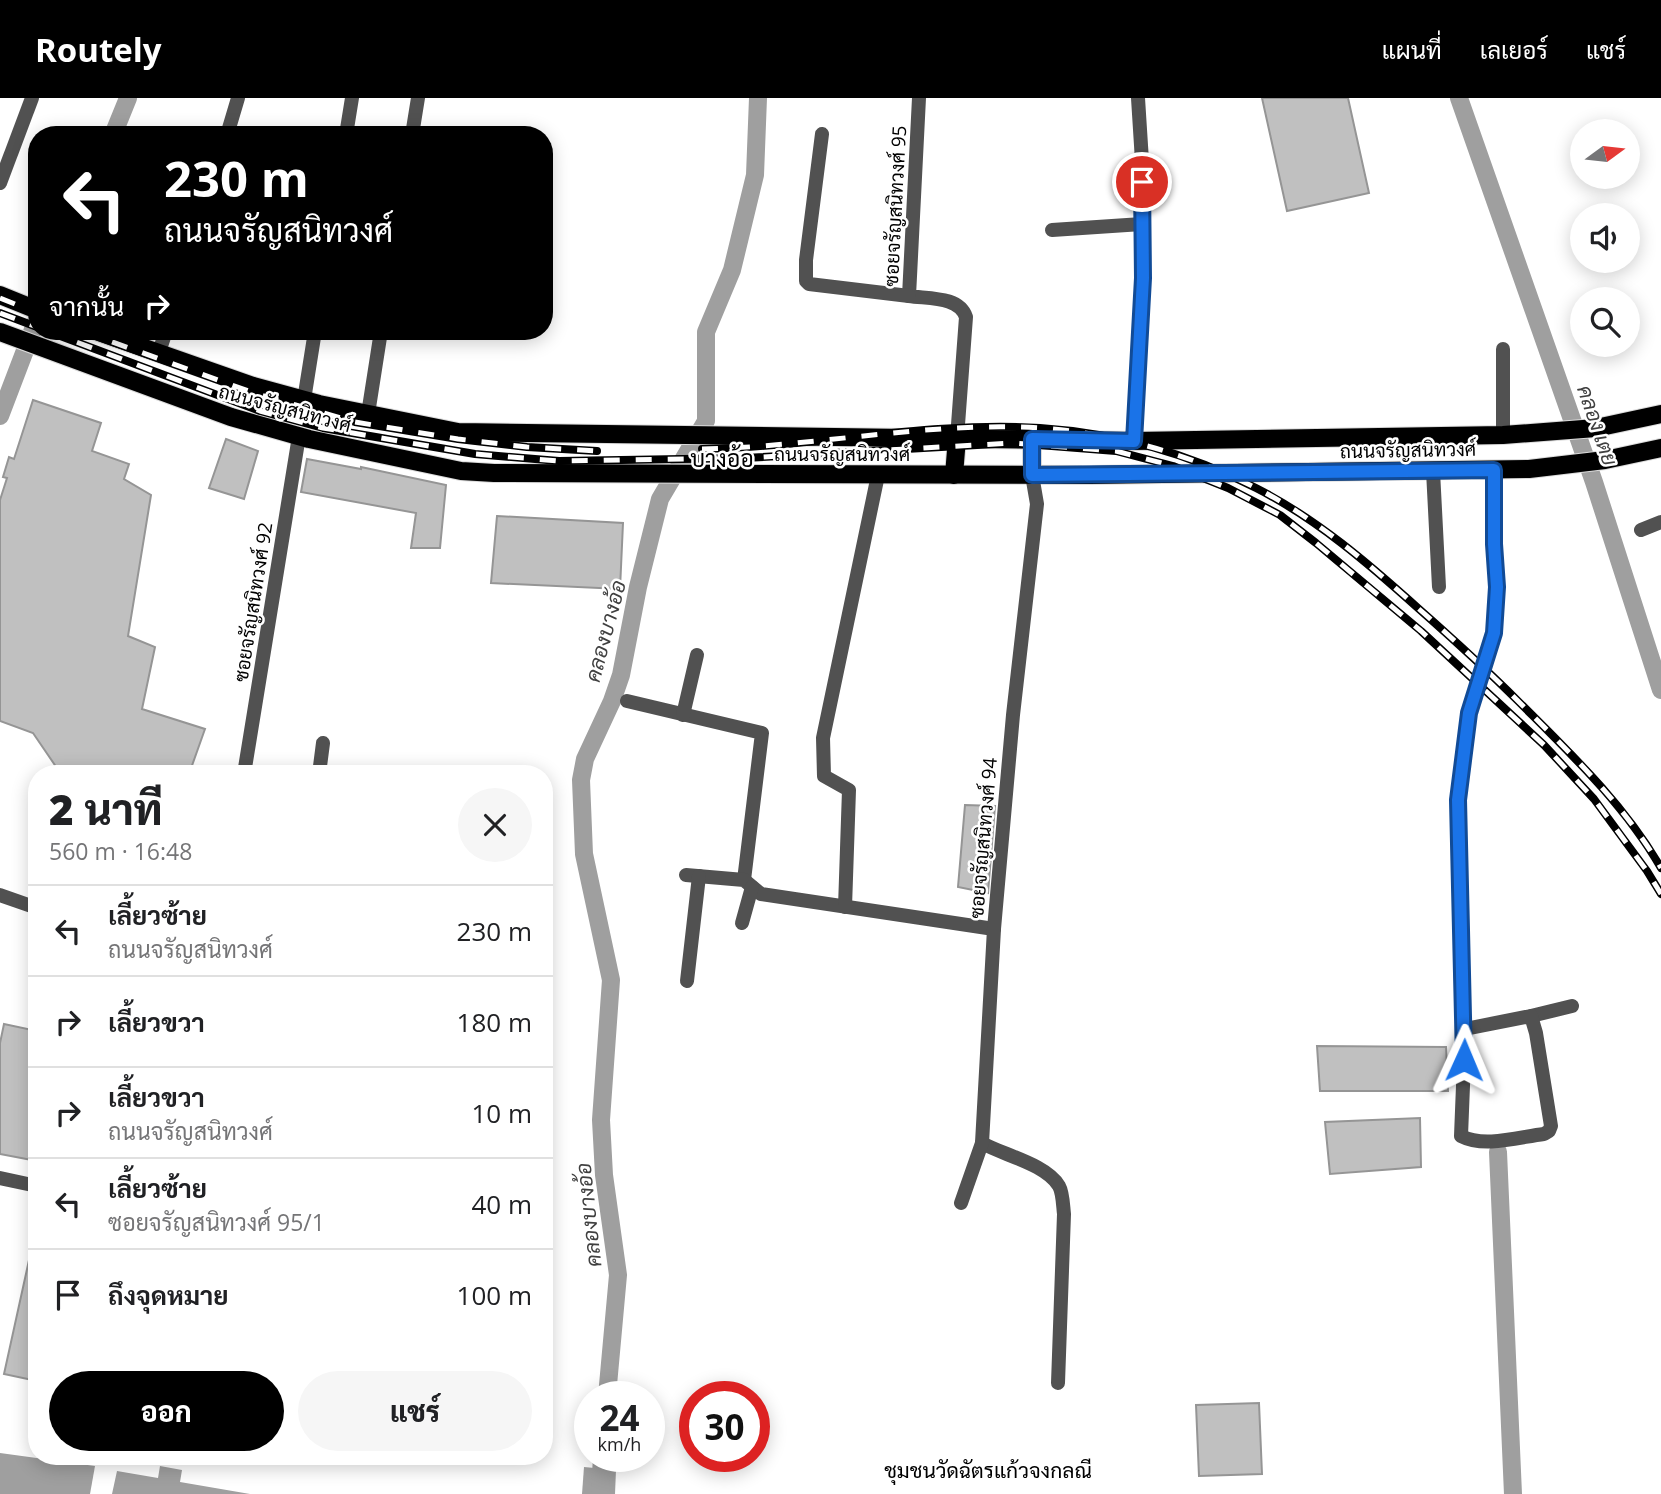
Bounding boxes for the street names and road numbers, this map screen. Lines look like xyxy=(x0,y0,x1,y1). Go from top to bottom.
street label: ซอยจรัญสนิทวงศ์ 95 xyxy=(878,125,912,287)
street label: ถนนจรัญสนิทวงศ์ xyxy=(216,378,354,438)
street label: ถนนจรัญสนิทวงศ์ xyxy=(1340,436,1476,464)
street label: ถนนจรัญสนิทวงศ์ xyxy=(774,441,910,467)
street label: ซอยจรัญสนิทวงศ์ 92 xyxy=(228,520,278,684)
street label: ซอยจรัญสนิทวงศ์ 94 xyxy=(963,756,1003,919)

